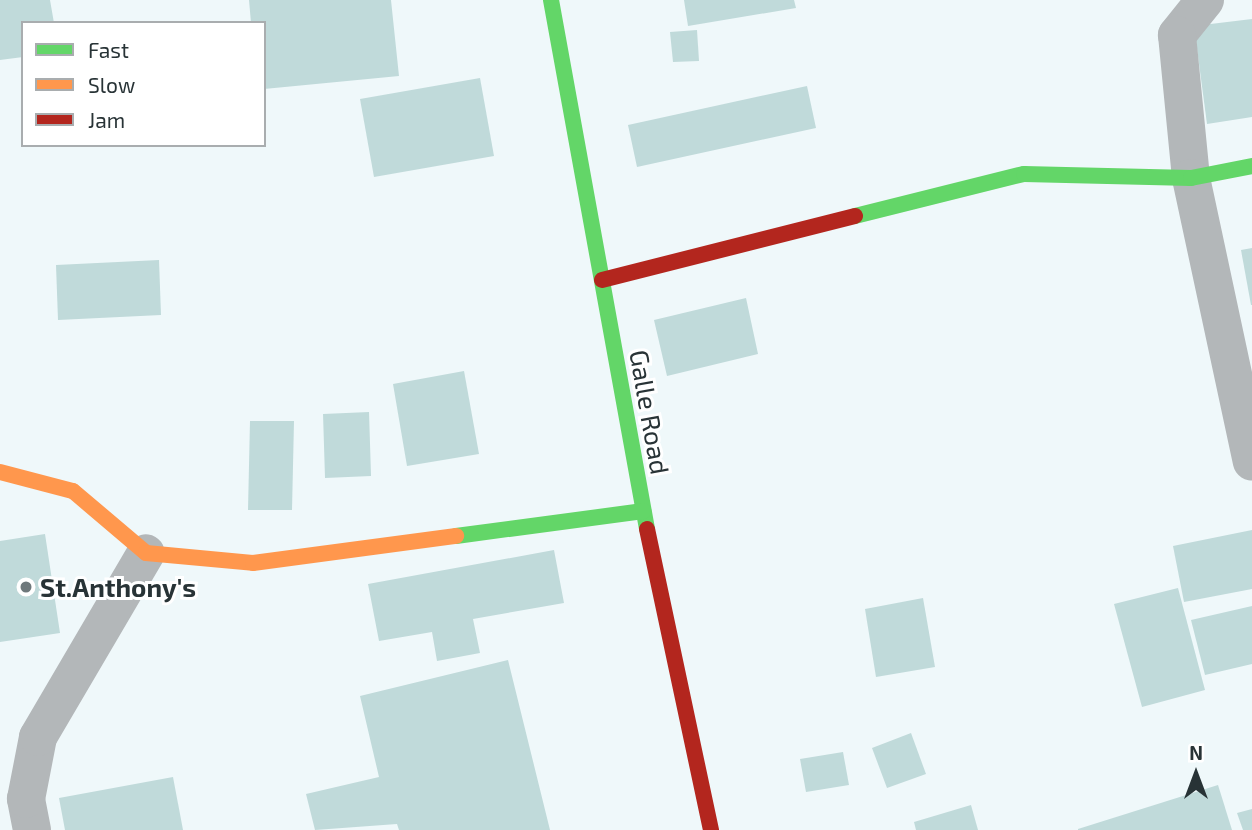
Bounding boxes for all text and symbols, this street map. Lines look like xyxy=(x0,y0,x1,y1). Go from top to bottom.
legend xyxy=(21,21,266,147)
text: Fast xyxy=(88,37,129,62)
text: Slow xyxy=(88,72,135,97)
text: Jam xyxy=(88,107,125,132)
street label: Galle Road xyxy=(624,347,676,477)
place label: St.Anthony's xyxy=(40,571,196,603)
marker: St.Anthony's xyxy=(18,579,34,595)
north arrow xyxy=(1161,739,1231,809)
text: N xyxy=(1189,741,1203,764)

